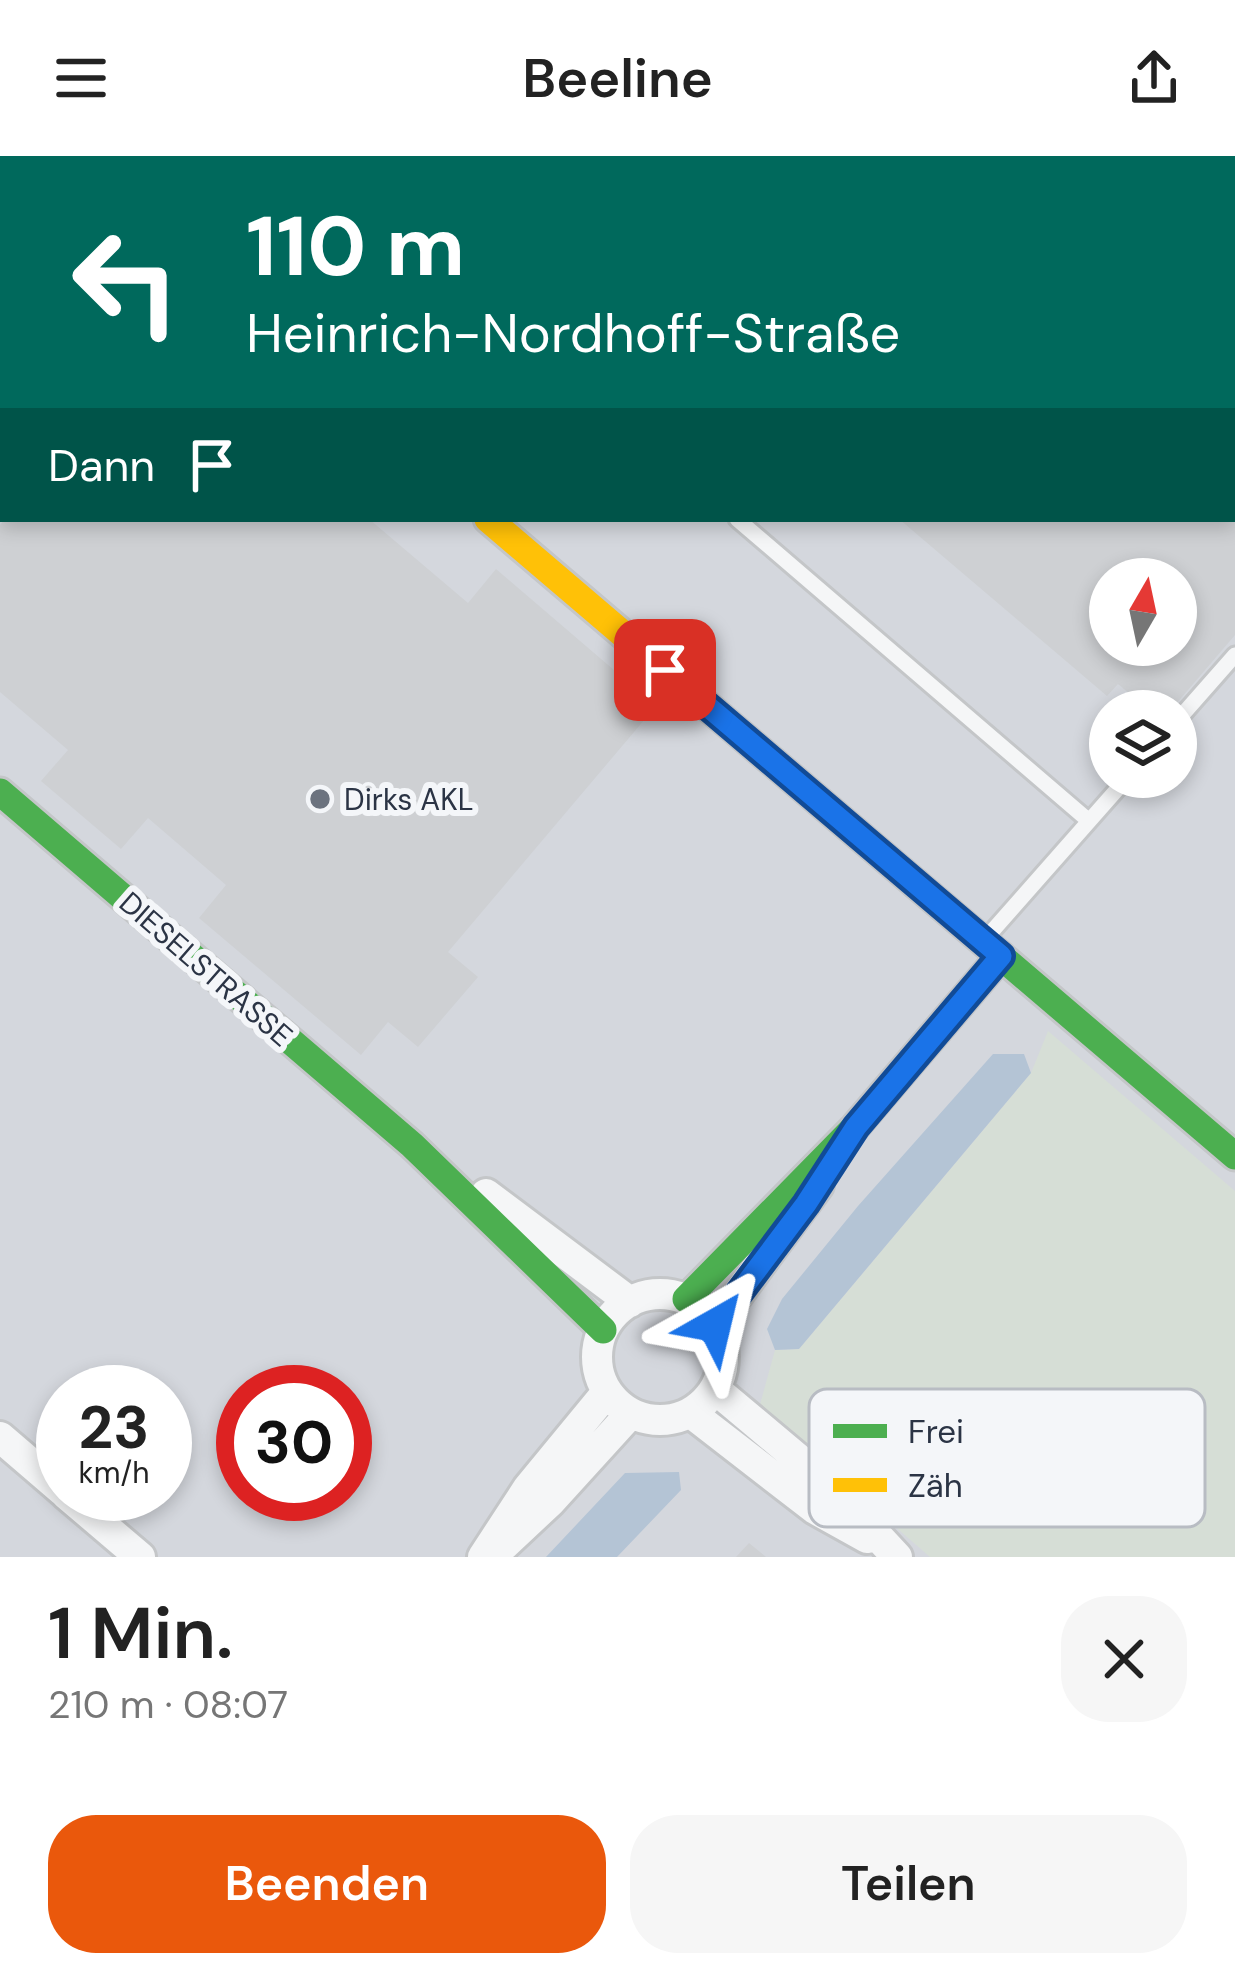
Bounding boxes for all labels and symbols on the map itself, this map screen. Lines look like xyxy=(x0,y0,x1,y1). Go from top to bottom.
north arrow xyxy=(1089,558,1197,666)
pin xyxy=(614,619,716,721)
place label: Dirks AKL xyxy=(344,780,473,819)
marker: Dirks AKL xyxy=(307,786,333,812)
street label: DIESELSTRASSE xyxy=(111,883,301,1055)
position arrow xyxy=(652,1262,778,1388)
speed limit sign: 30 xyxy=(216,1365,372,1521)
legend xyxy=(809,1389,1205,1527)
text: Frei xyxy=(908,1410,964,1453)
text: Zäh xyxy=(908,1464,963,1507)

